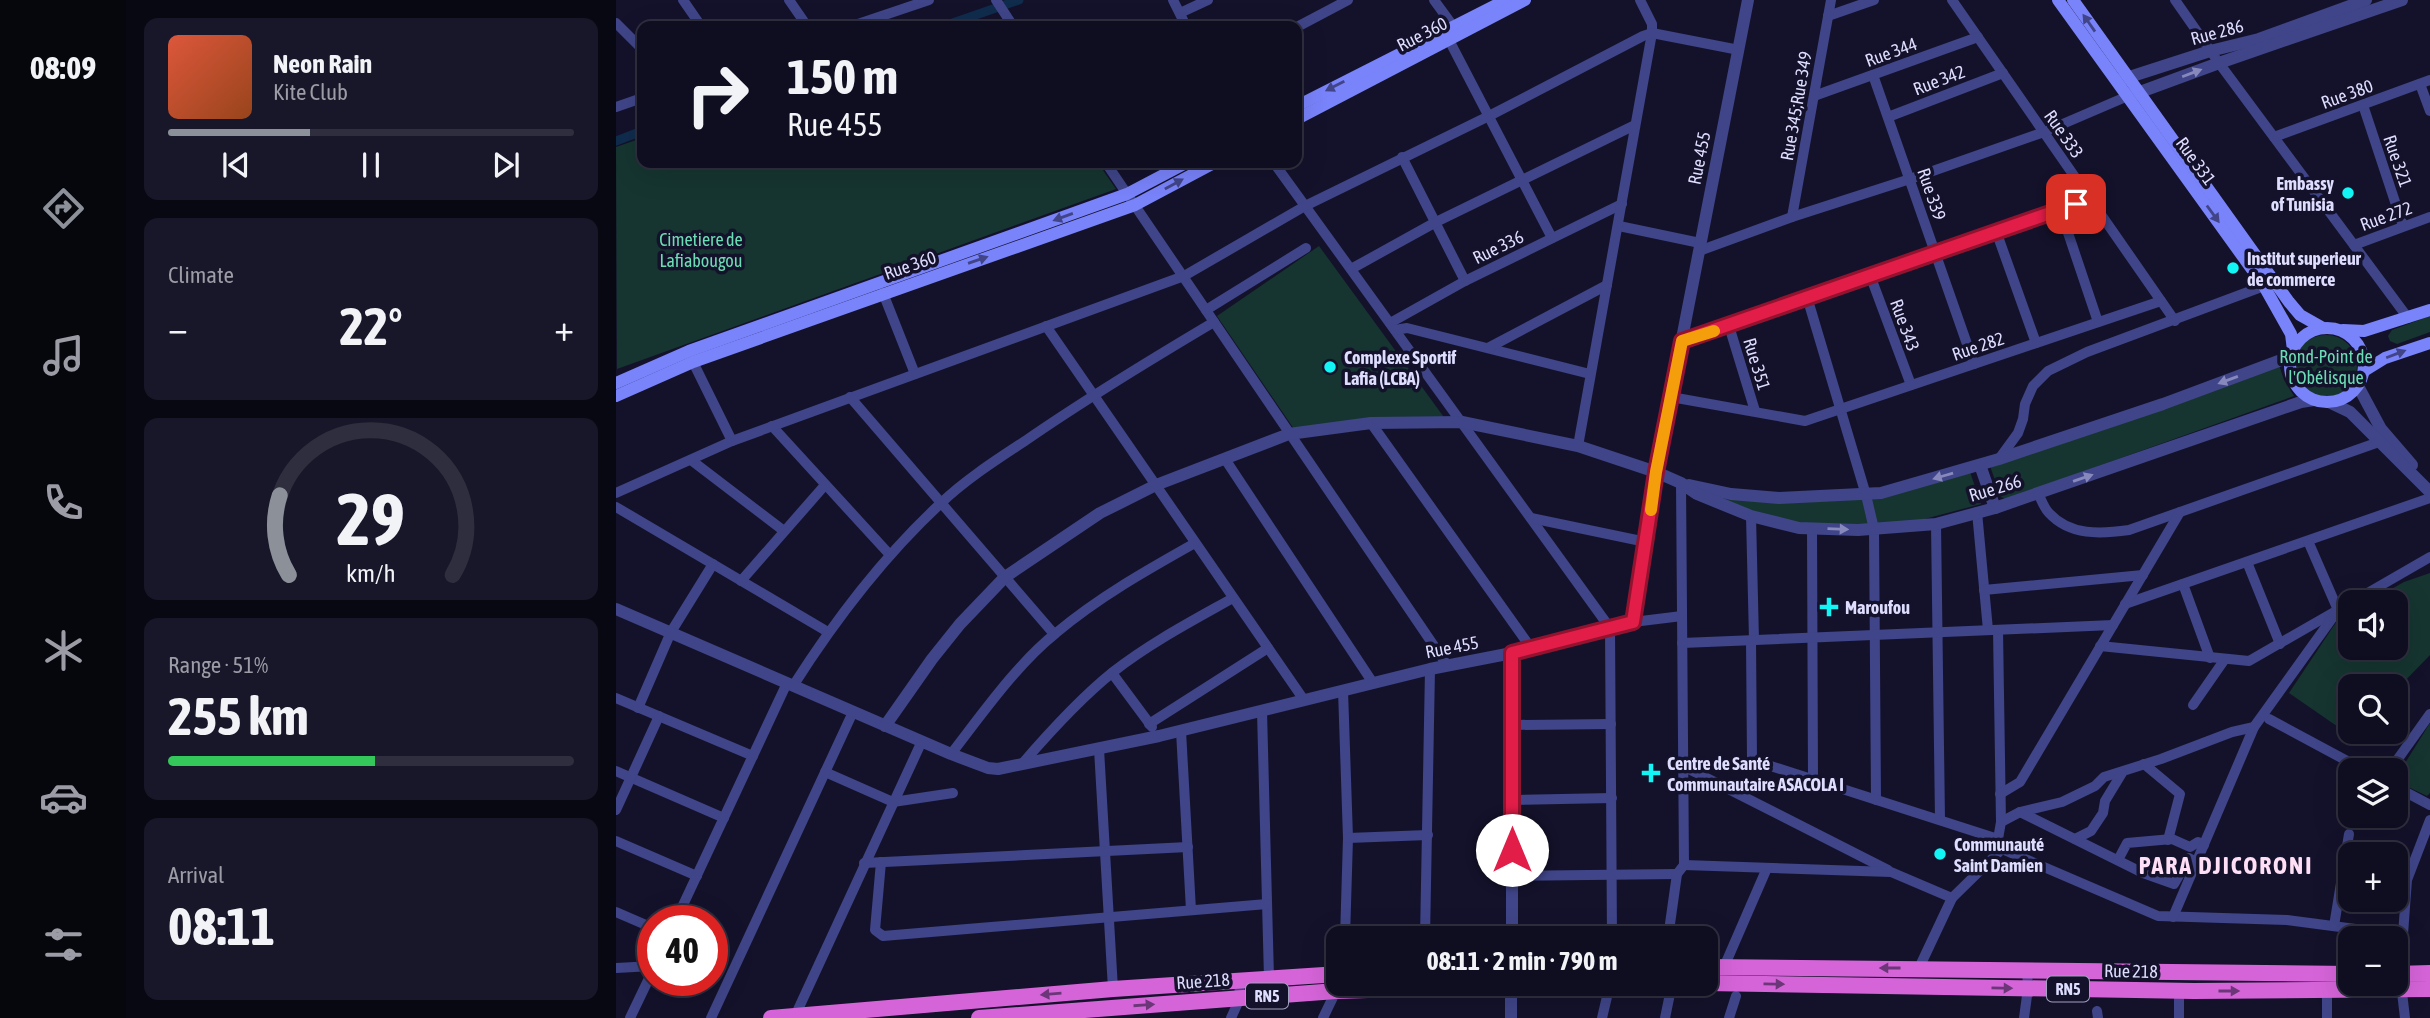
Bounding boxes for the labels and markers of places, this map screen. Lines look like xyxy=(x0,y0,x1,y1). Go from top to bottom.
place label: Embassy of Tunisia xyxy=(2271,173,2335,215)
pin xyxy=(2046,174,2106,234)
marker: Embassy of Tunisia xyxy=(2340,185,2356,201)
place label: Institut superieur de commerce xyxy=(2247,248,2362,290)
marker: Institut superieur de commerce xyxy=(2225,260,2241,276)
place label: Complexe Sportif Lafia (LCBA) xyxy=(1344,347,1457,389)
marker: Complexe Sportif Lafia (LCBA) xyxy=(1322,359,1338,375)
marker: Maroufou xyxy=(1819,597,1839,617)
place label: Maroufou xyxy=(1845,597,1910,618)
place label: Centre de Santé Communautaire ASACOLA I xyxy=(1667,753,1844,795)
marker: Centre de Santé Communautaire ASACOLA I xyxy=(1641,763,1661,783)
place label: Communauté Saint Damien xyxy=(1954,834,2044,876)
marker: Communauté Saint Damien xyxy=(1932,846,1948,862)

